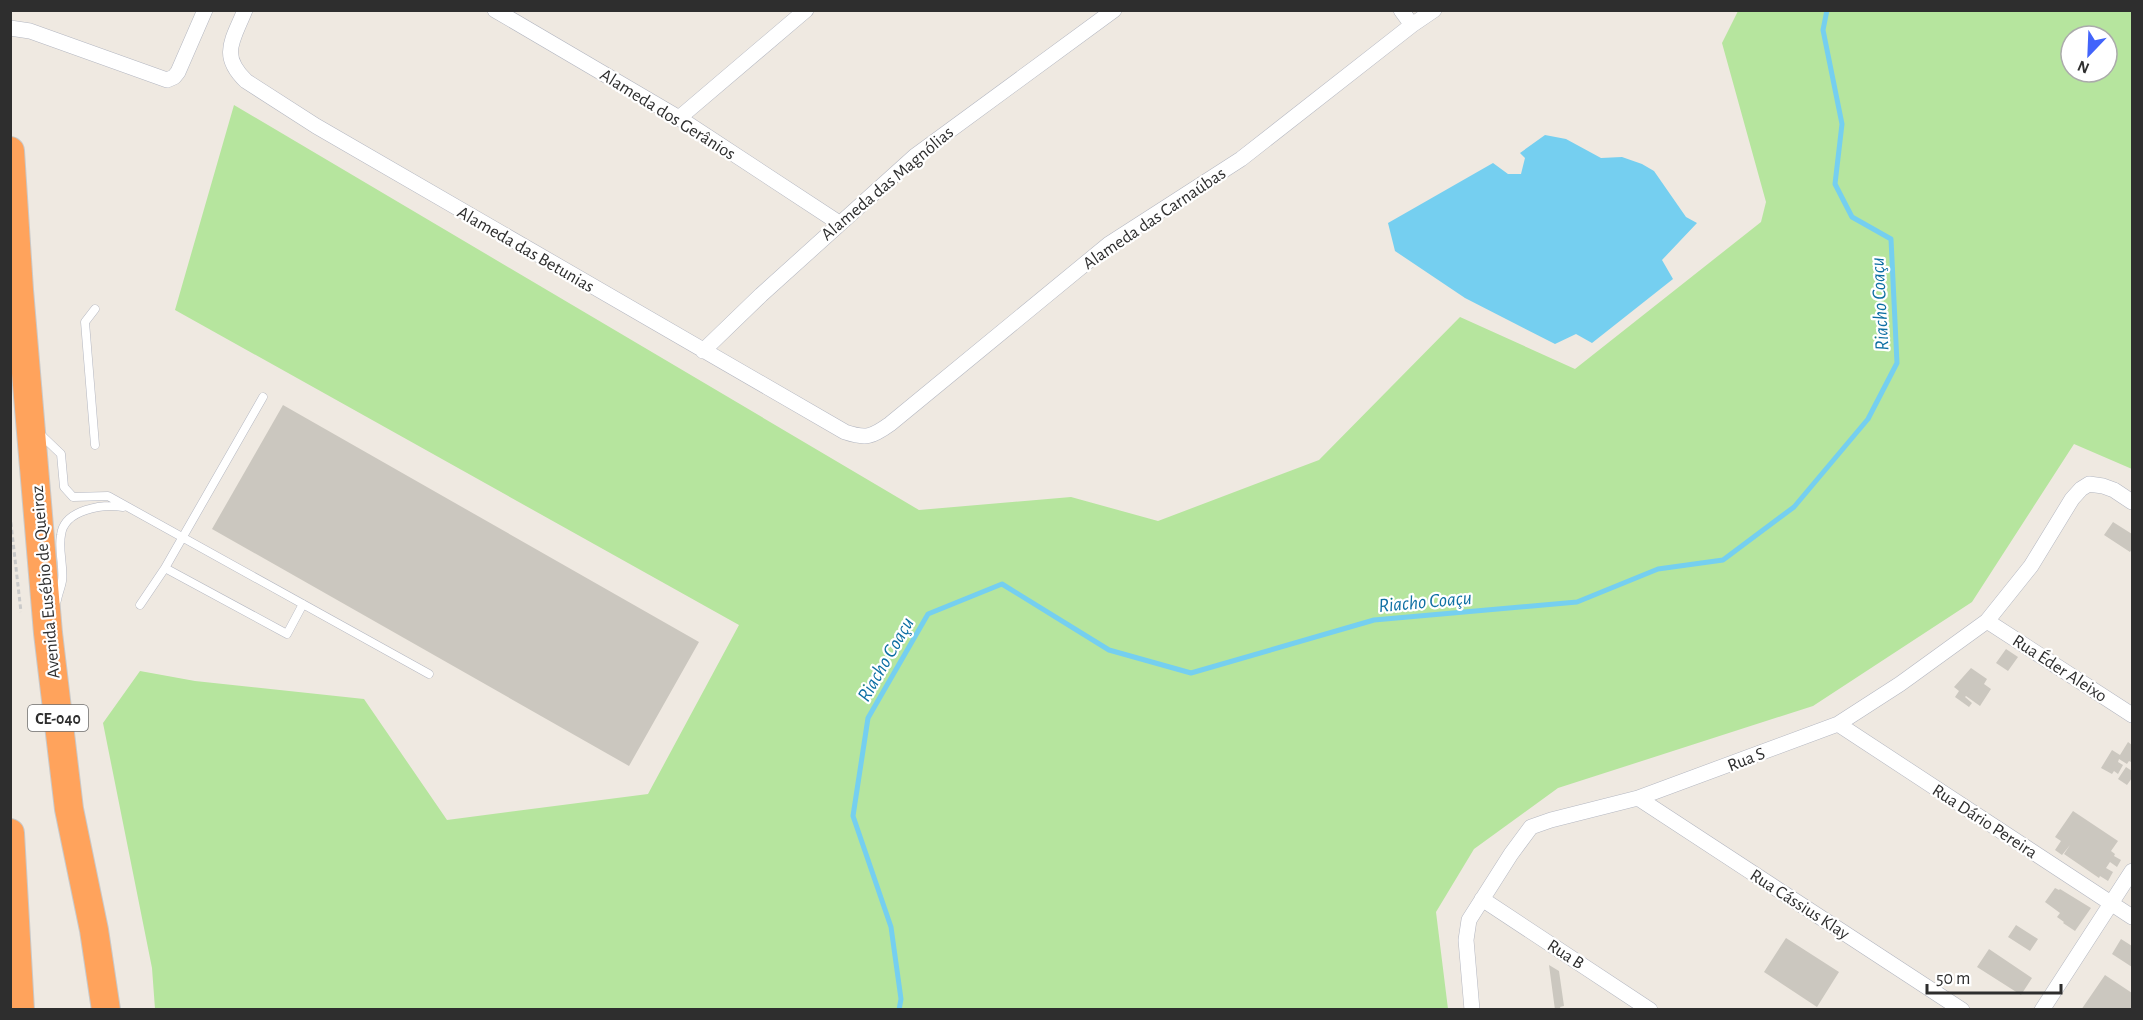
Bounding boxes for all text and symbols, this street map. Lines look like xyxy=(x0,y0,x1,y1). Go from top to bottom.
north arrow xyxy=(2059,24,2119,84)
text: N xyxy=(2075,57,2092,76)
street label: Alameda dos Gerânios xyxy=(597,66,738,164)
street label: Alameda das Magnólias xyxy=(818,123,957,244)
street label: Alameda das Carnaúbas xyxy=(1080,164,1229,273)
street label: Alameda das Betunias xyxy=(454,203,597,296)
water label: Riacho Coaçu xyxy=(1868,257,1892,351)
street label: Avenida Eusébio de Queiroz xyxy=(29,485,63,679)
water label: Riacho Coaçu xyxy=(1378,588,1473,616)
water label: Riacho Coaçu xyxy=(854,614,918,705)
street label: Rua Éder Aleixo xyxy=(2009,629,2112,706)
road number: CE-040 xyxy=(28,705,88,731)
street label: Rua S xyxy=(1725,745,1768,775)
street label: Rua Dário Pereira xyxy=(1929,781,2040,862)
street label: Rua Cássius Klay xyxy=(1747,866,1853,944)
street label: Rua B xyxy=(1544,936,1587,973)
scale bar xyxy=(1927,957,2060,995)
text: 50 m xyxy=(1936,970,1970,988)

